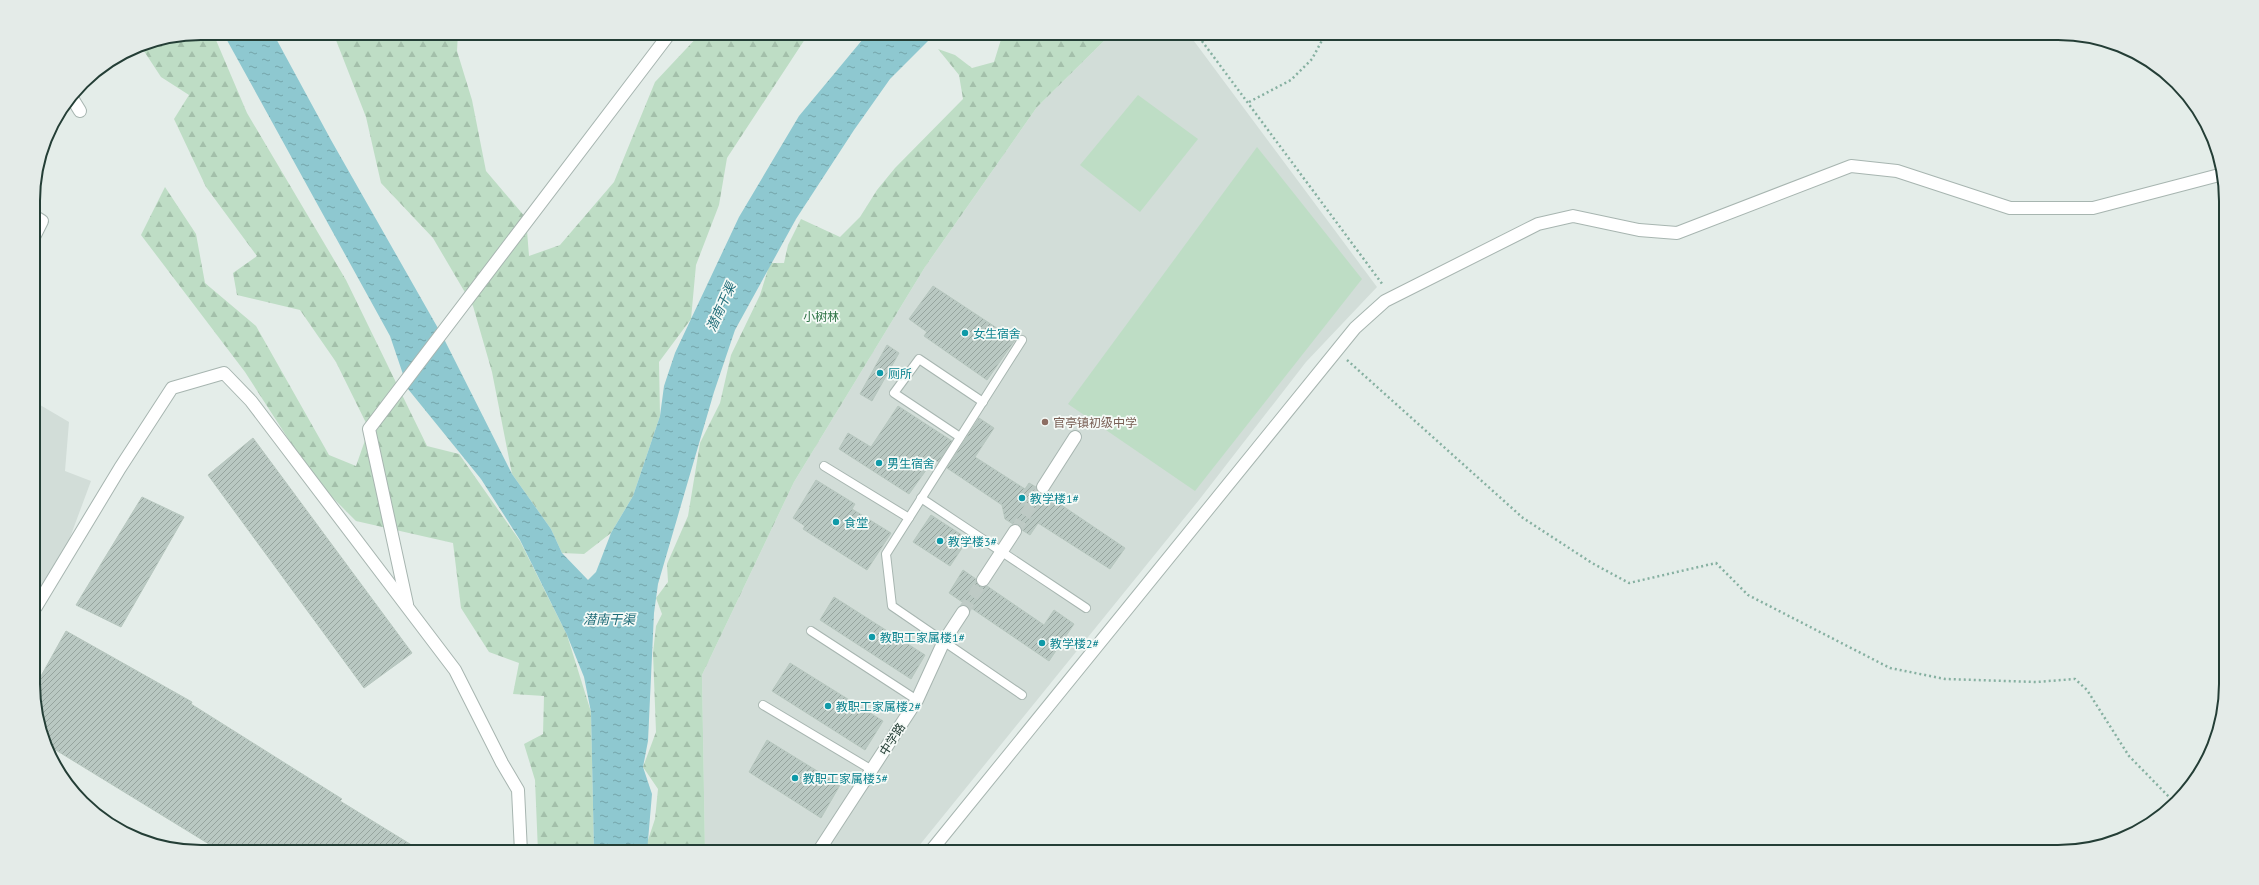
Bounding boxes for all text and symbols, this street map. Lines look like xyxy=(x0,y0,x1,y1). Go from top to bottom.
water label: 潜南干渠 xyxy=(703,278,740,334)
park label: 小树林 xyxy=(803,309,839,324)
place label: 女生宿舍 xyxy=(973,326,1021,341)
marker: 女生宿舍 xyxy=(960,328,970,338)
place label: 厕所 xyxy=(888,366,912,381)
marker: 厕所 xyxy=(875,368,885,378)
place label: 官亭镇初级中学 xyxy=(1053,415,1137,430)
marker: 官亭镇初级中学 xyxy=(1040,417,1050,427)
place label: 男生宿舍 xyxy=(887,456,935,471)
marker: 男生宿舍 xyxy=(874,458,884,468)
place label: 教学楼1# xyxy=(1030,491,1079,506)
marker: 教学楼1# xyxy=(1017,493,1027,503)
place label: 食堂 xyxy=(844,515,868,530)
marker: 食堂 xyxy=(831,517,841,527)
place label: 教学楼3# xyxy=(948,534,997,549)
marker: 教学楼3# xyxy=(935,536,945,546)
water label: 潜南干渠 xyxy=(583,611,637,628)
place label: 教职工家属楼1# xyxy=(880,630,965,645)
marker: 教职工家属楼1# xyxy=(867,632,877,642)
place label: 教学楼2# xyxy=(1050,636,1099,651)
marker: 教学楼2# xyxy=(1037,638,1047,648)
place label: 教职工家属楼2# xyxy=(836,699,921,714)
marker: 教职工家属楼2# xyxy=(823,701,833,711)
street label: 中学路 xyxy=(876,720,908,758)
place label: 教职工家属楼3# xyxy=(803,771,888,786)
marker: 教职工家属楼3# xyxy=(790,773,800,783)

